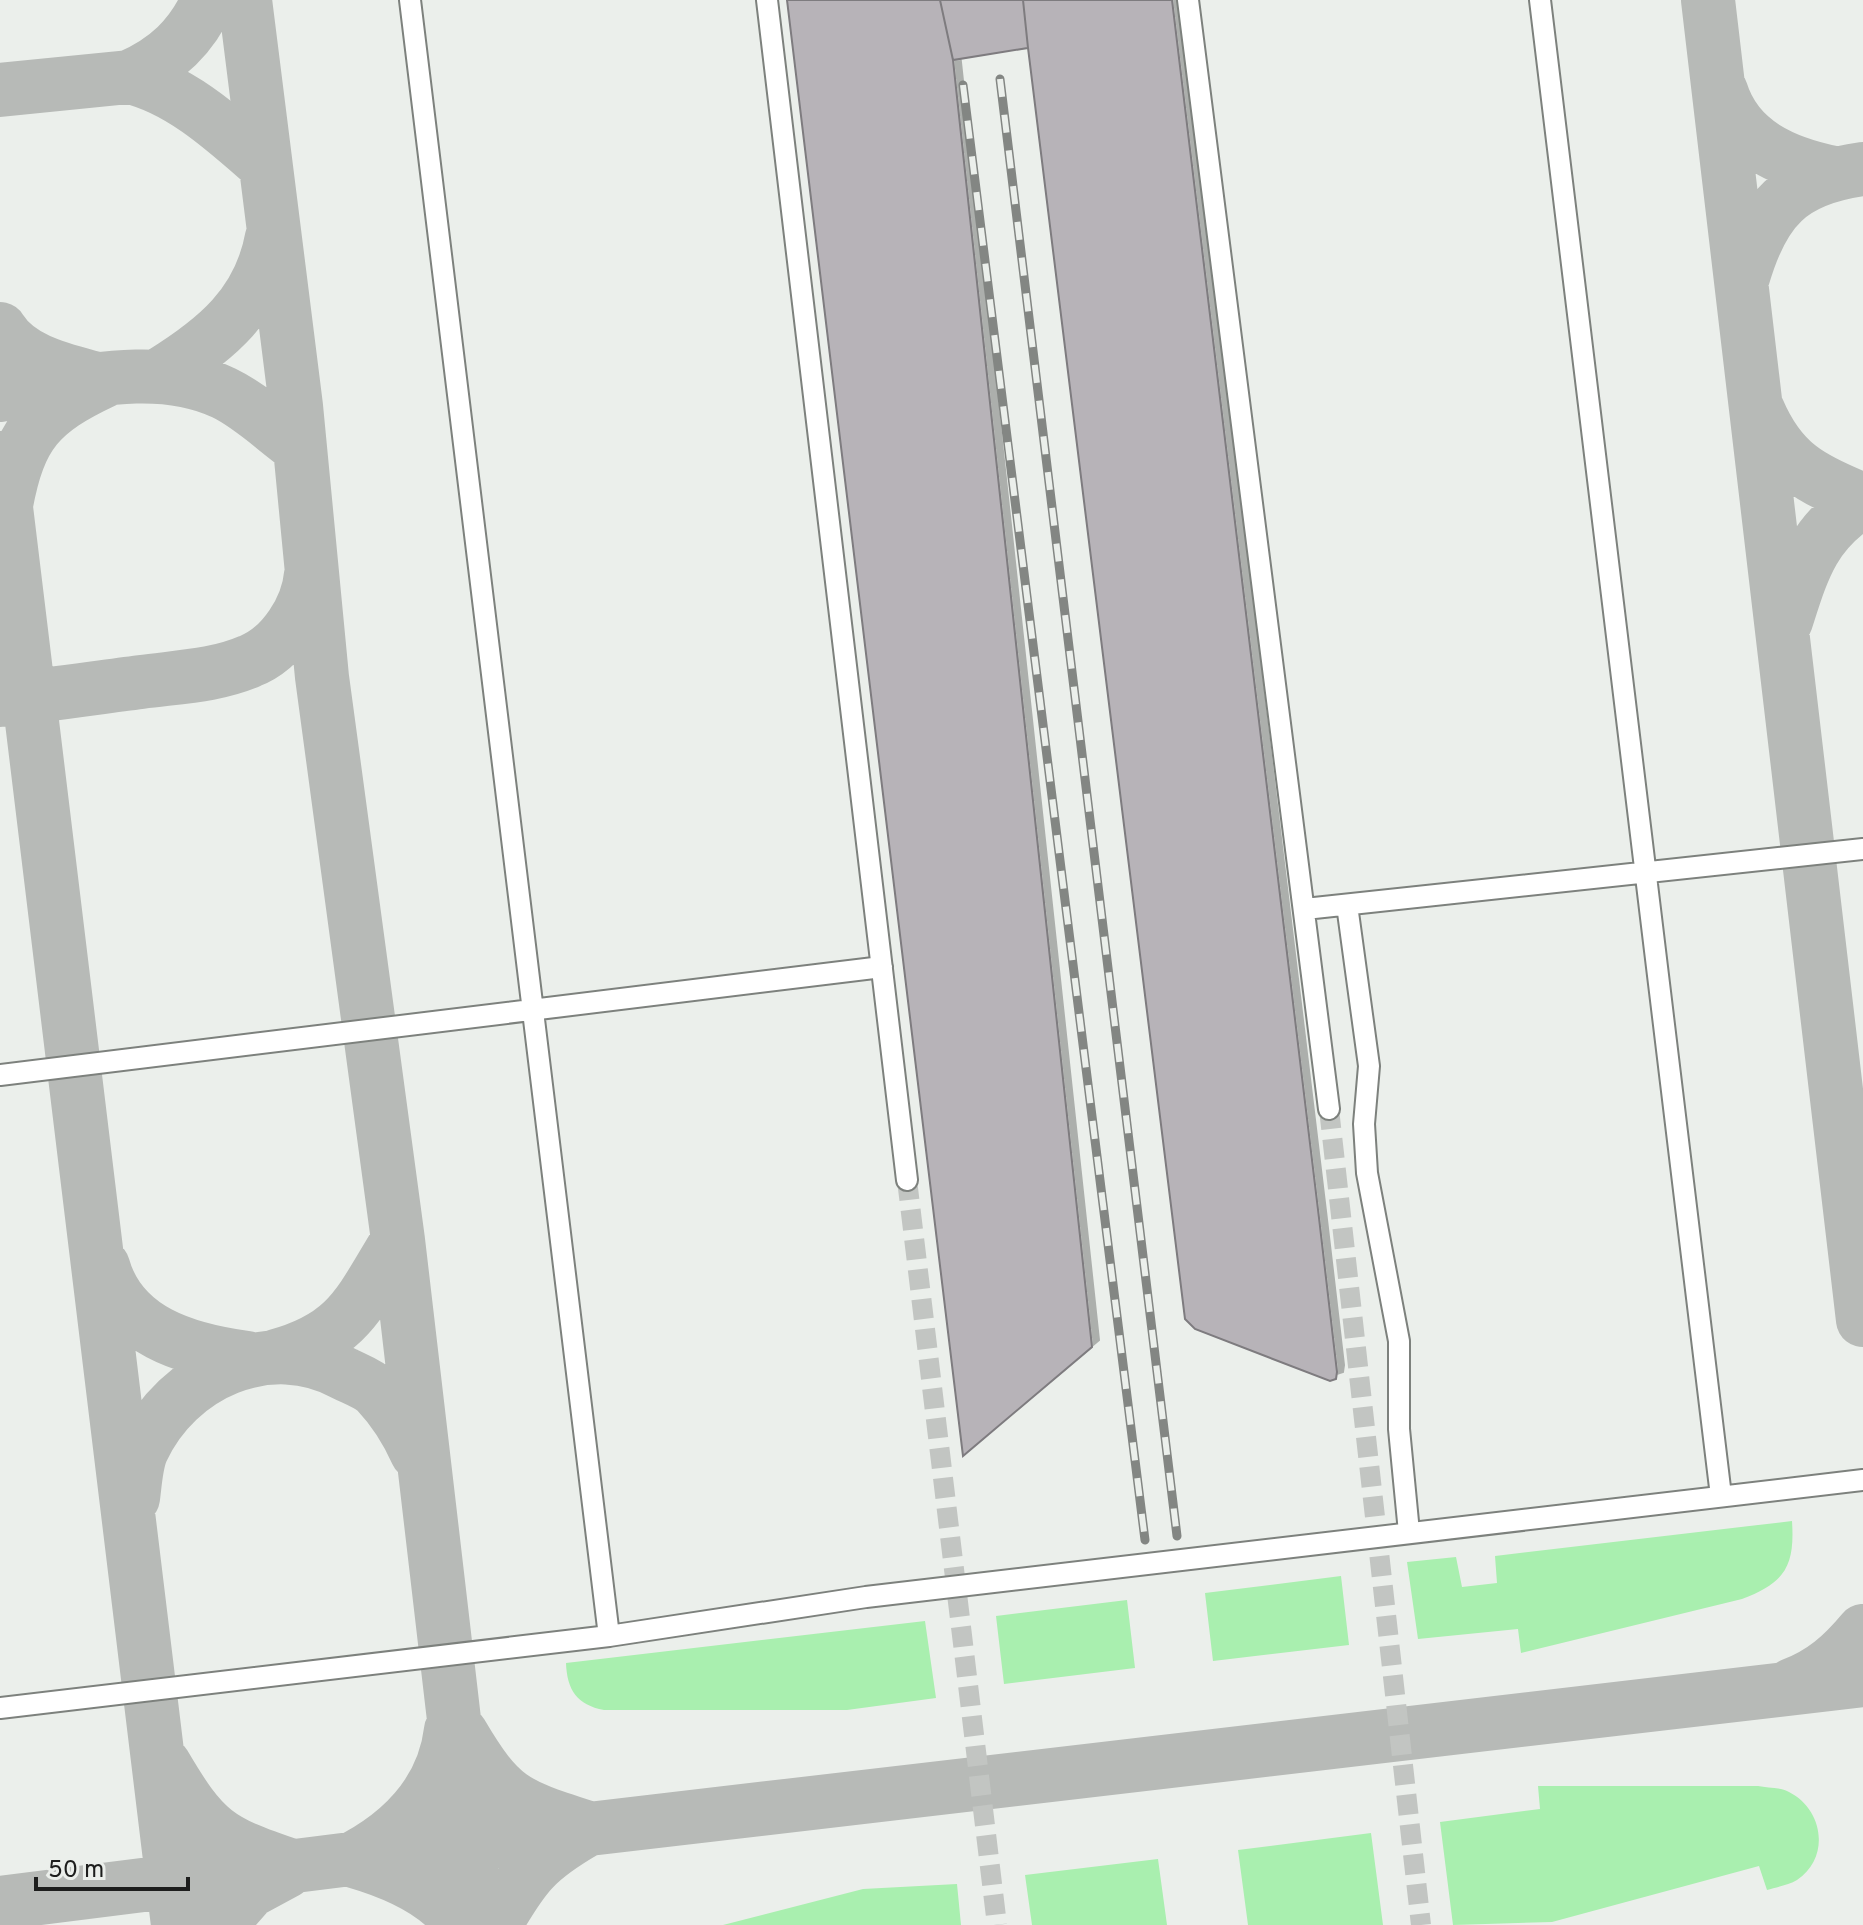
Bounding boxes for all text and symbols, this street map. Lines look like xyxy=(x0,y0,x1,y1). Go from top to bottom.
scale bar xyxy=(36,1841,188,1891)
text: 50 m xyxy=(48,1856,104,1886)

